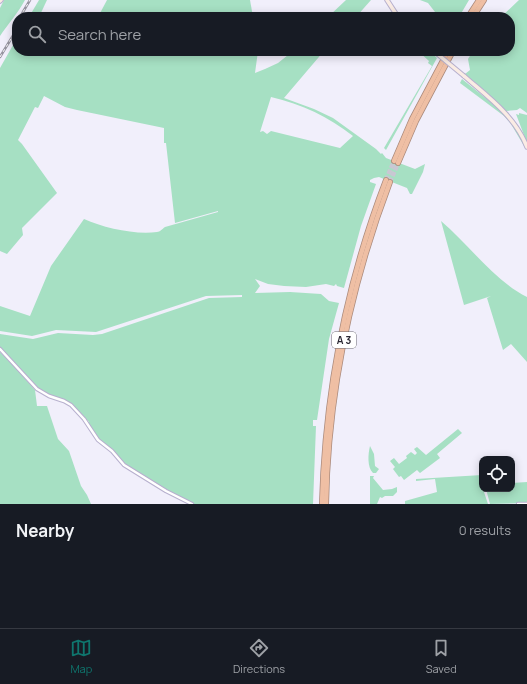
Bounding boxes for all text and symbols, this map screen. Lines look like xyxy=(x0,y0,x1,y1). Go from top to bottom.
search box xyxy=(12,12,515,56)
icon: search xyxy=(26,23,48,45)
text: Search here xyxy=(58,24,141,45)
road number: A 3 xyxy=(332,332,356,348)
map controls xyxy=(479,456,515,492)
button: locate xyxy=(479,456,515,492)
text: Nearby xyxy=(16,519,74,542)
text: 0 results xyxy=(459,521,511,539)
tab: Map xyxy=(70,637,92,676)
tab: Directions xyxy=(233,637,285,676)
tab: Saved xyxy=(426,637,457,676)

